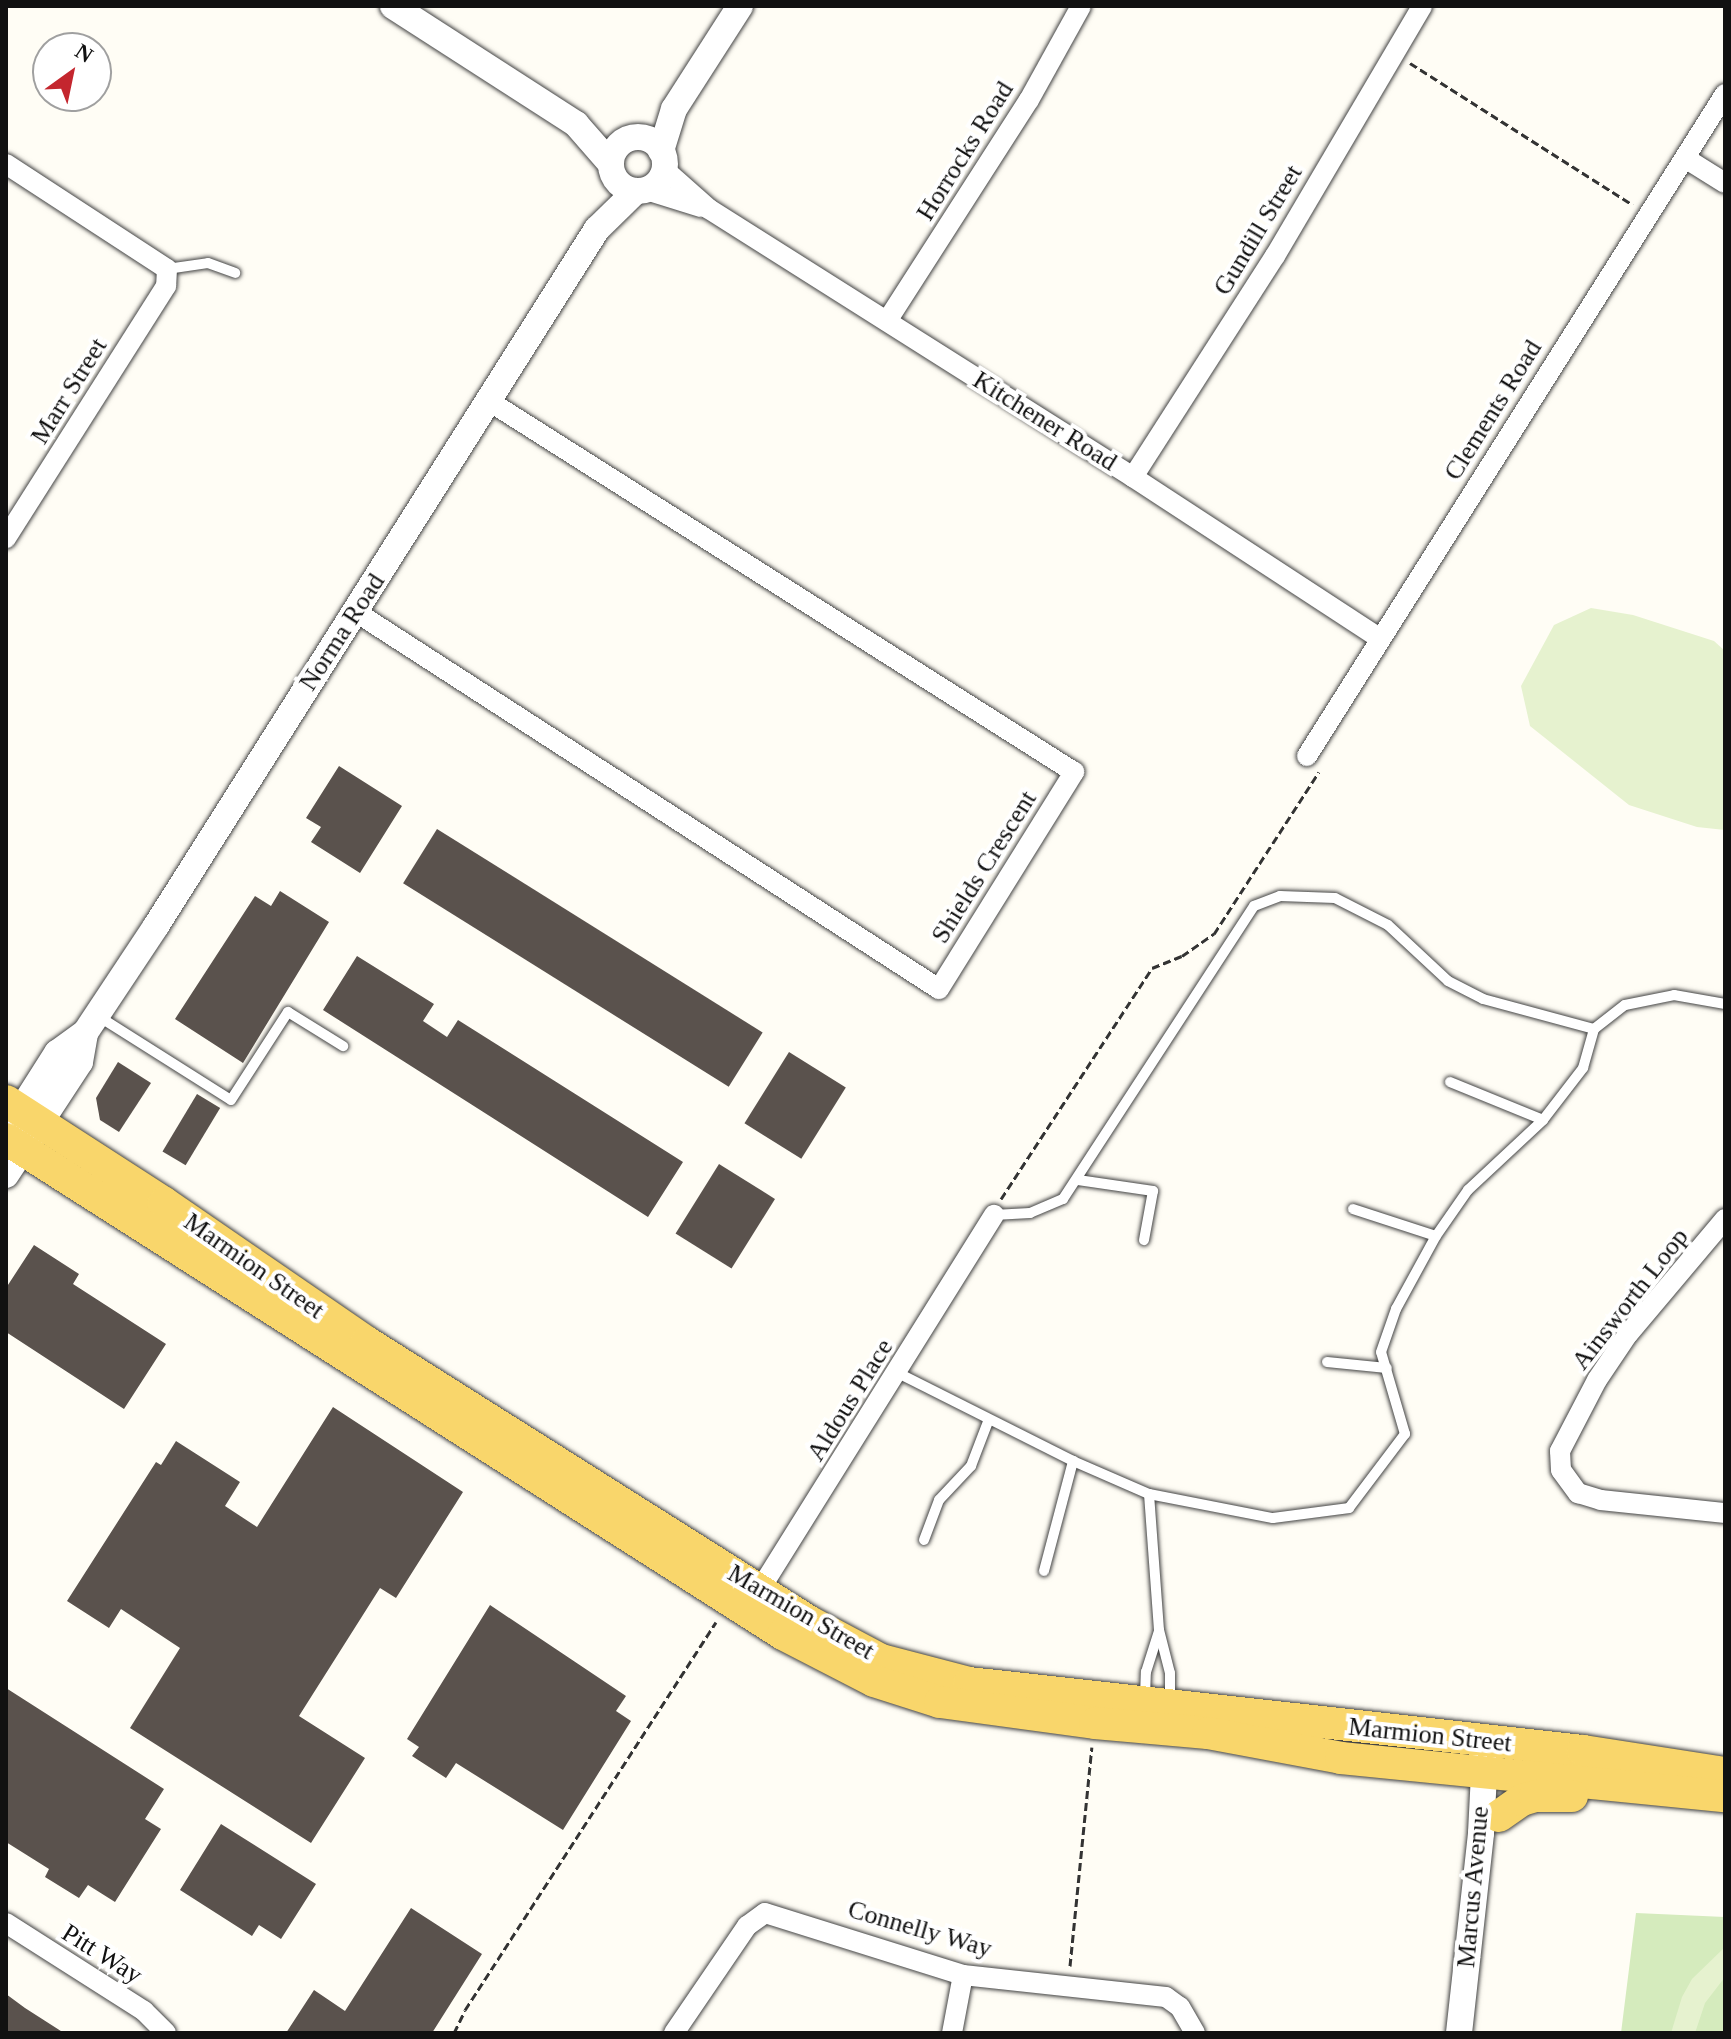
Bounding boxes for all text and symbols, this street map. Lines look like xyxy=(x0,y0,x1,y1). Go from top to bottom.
north arrow xyxy=(32,32,112,112)
text: N xyxy=(71,38,98,68)
street label: Horrocks Road xyxy=(910,76,1020,226)
street label: Gundill Street xyxy=(1207,159,1309,301)
street label: Marr Street xyxy=(24,332,114,450)
street label: Clements Road xyxy=(1437,334,1549,486)
street label: Kitchener Road xyxy=(967,364,1123,478)
street label: Norma Road xyxy=(293,567,391,697)
street label: Shields Crescent xyxy=(925,785,1043,949)
street label: Marmion Street xyxy=(178,1206,330,1326)
street label: Ainsworth Loop xyxy=(1565,1222,1695,1376)
street label: Aldous Place xyxy=(800,1333,900,1467)
street label: Marmion Street xyxy=(722,1558,880,1666)
street label: Marmion Street xyxy=(1347,1711,1513,1759)
street label: Marcus Avenue xyxy=(1450,1804,1496,1970)
street label: Connelly Way xyxy=(844,1893,996,1965)
street label: Pitt Way xyxy=(56,1917,148,1991)

